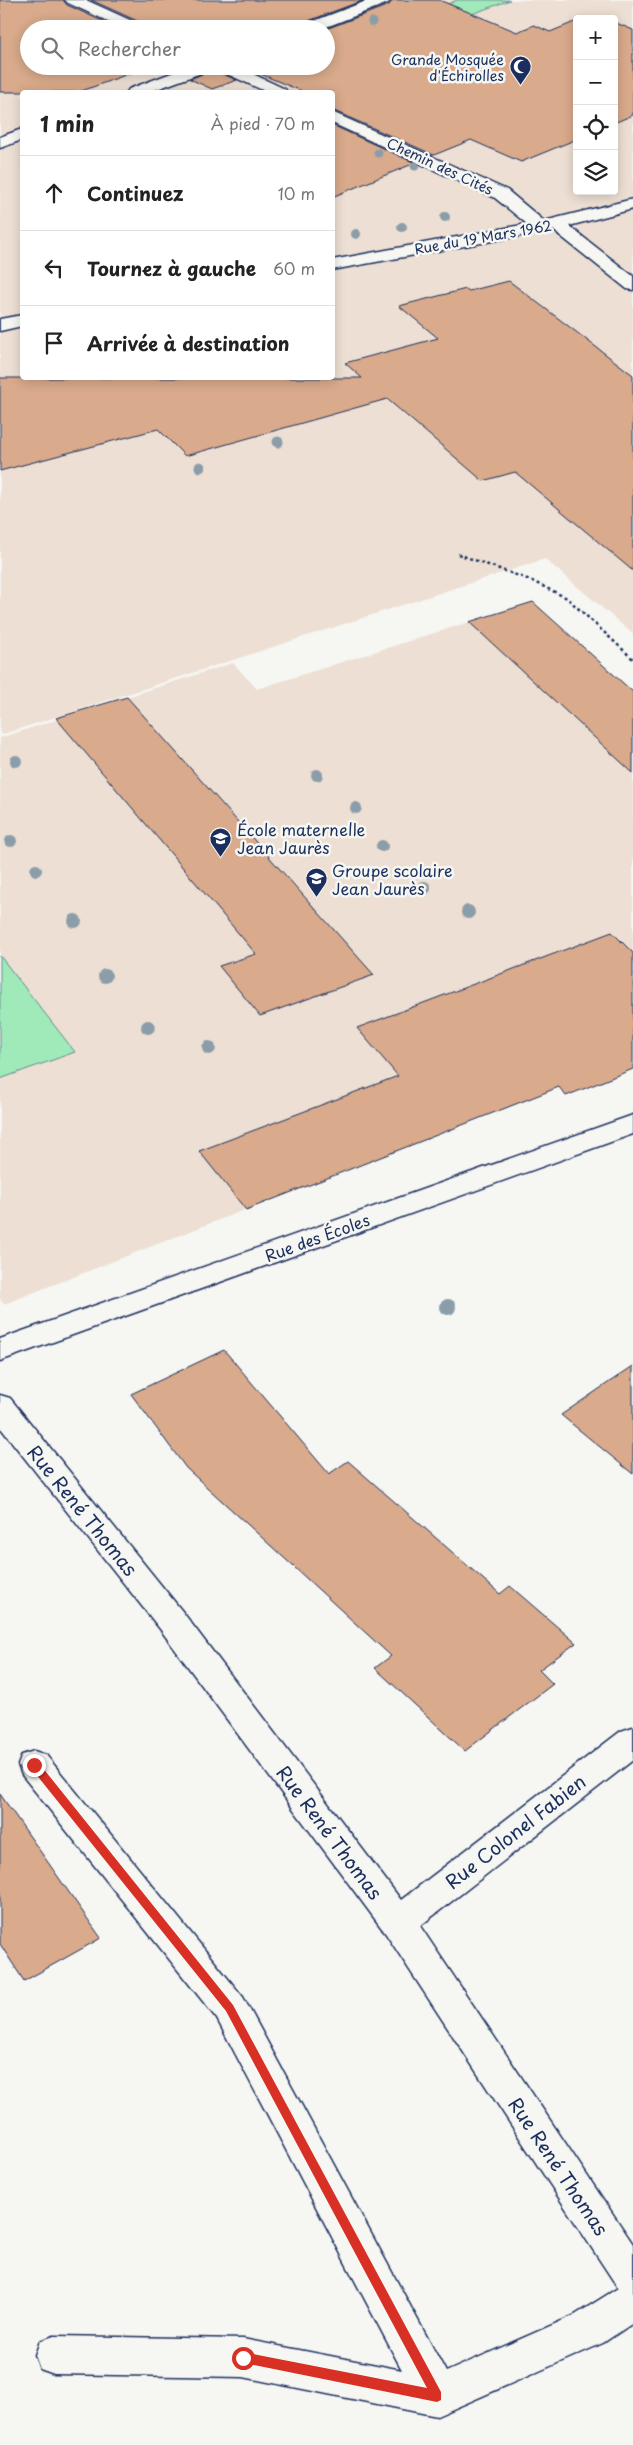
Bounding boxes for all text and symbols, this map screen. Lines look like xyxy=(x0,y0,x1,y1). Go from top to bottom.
map controls xyxy=(573,15,618,195)
button: + xyxy=(573,15,618,60)
search box xyxy=(20,20,335,75)
icon: search xyxy=(38,34,66,62)
text: Rechercher xyxy=(78,34,181,62)
place label: Grande Mosquée d'Échirolles xyxy=(391,49,504,86)
mosque icon: Grande Mosquée d'Échirolles xyxy=(508,55,532,86)
button: − xyxy=(573,60,618,105)
button: locate xyxy=(573,105,618,150)
text: 1 min xyxy=(40,107,94,139)
text: À pied · 70 m xyxy=(211,111,315,135)
street label: Chemin des Cités xyxy=(383,132,497,200)
button: layers xyxy=(573,150,618,195)
icon: ahead xyxy=(40,179,68,207)
text: Continuez xyxy=(87,179,184,207)
text: 10 m xyxy=(278,181,315,205)
street label: Rue du 19 Mars 1962 xyxy=(413,215,553,259)
icon: left xyxy=(40,254,68,282)
text: Tournez à gauche xyxy=(87,254,256,282)
text: 60 m xyxy=(273,256,315,280)
icon: arrive xyxy=(40,329,68,357)
text: Arrivée à destination xyxy=(87,329,290,357)
place label: École maternelle Jean Jaurès xyxy=(237,817,366,859)
school or university icon: École maternelle Jean Jaurès xyxy=(209,826,233,857)
place label: Groupe scolaire Jean Jaurès xyxy=(332,858,453,900)
school or university icon: Groupe scolaire Jean Jaurès xyxy=(304,867,328,898)
street label: Rue des Écoles xyxy=(261,1207,373,1267)
street label: Rue René Thomas xyxy=(21,1439,145,1582)
route end xyxy=(23,1754,46,1777)
street label: Rue René Thomas xyxy=(270,1759,390,1905)
street label: Rue Colonel Fabien xyxy=(439,1767,591,1895)
street label: Rue René Thomas xyxy=(502,2091,616,2241)
route start xyxy=(232,2347,255,2370)

